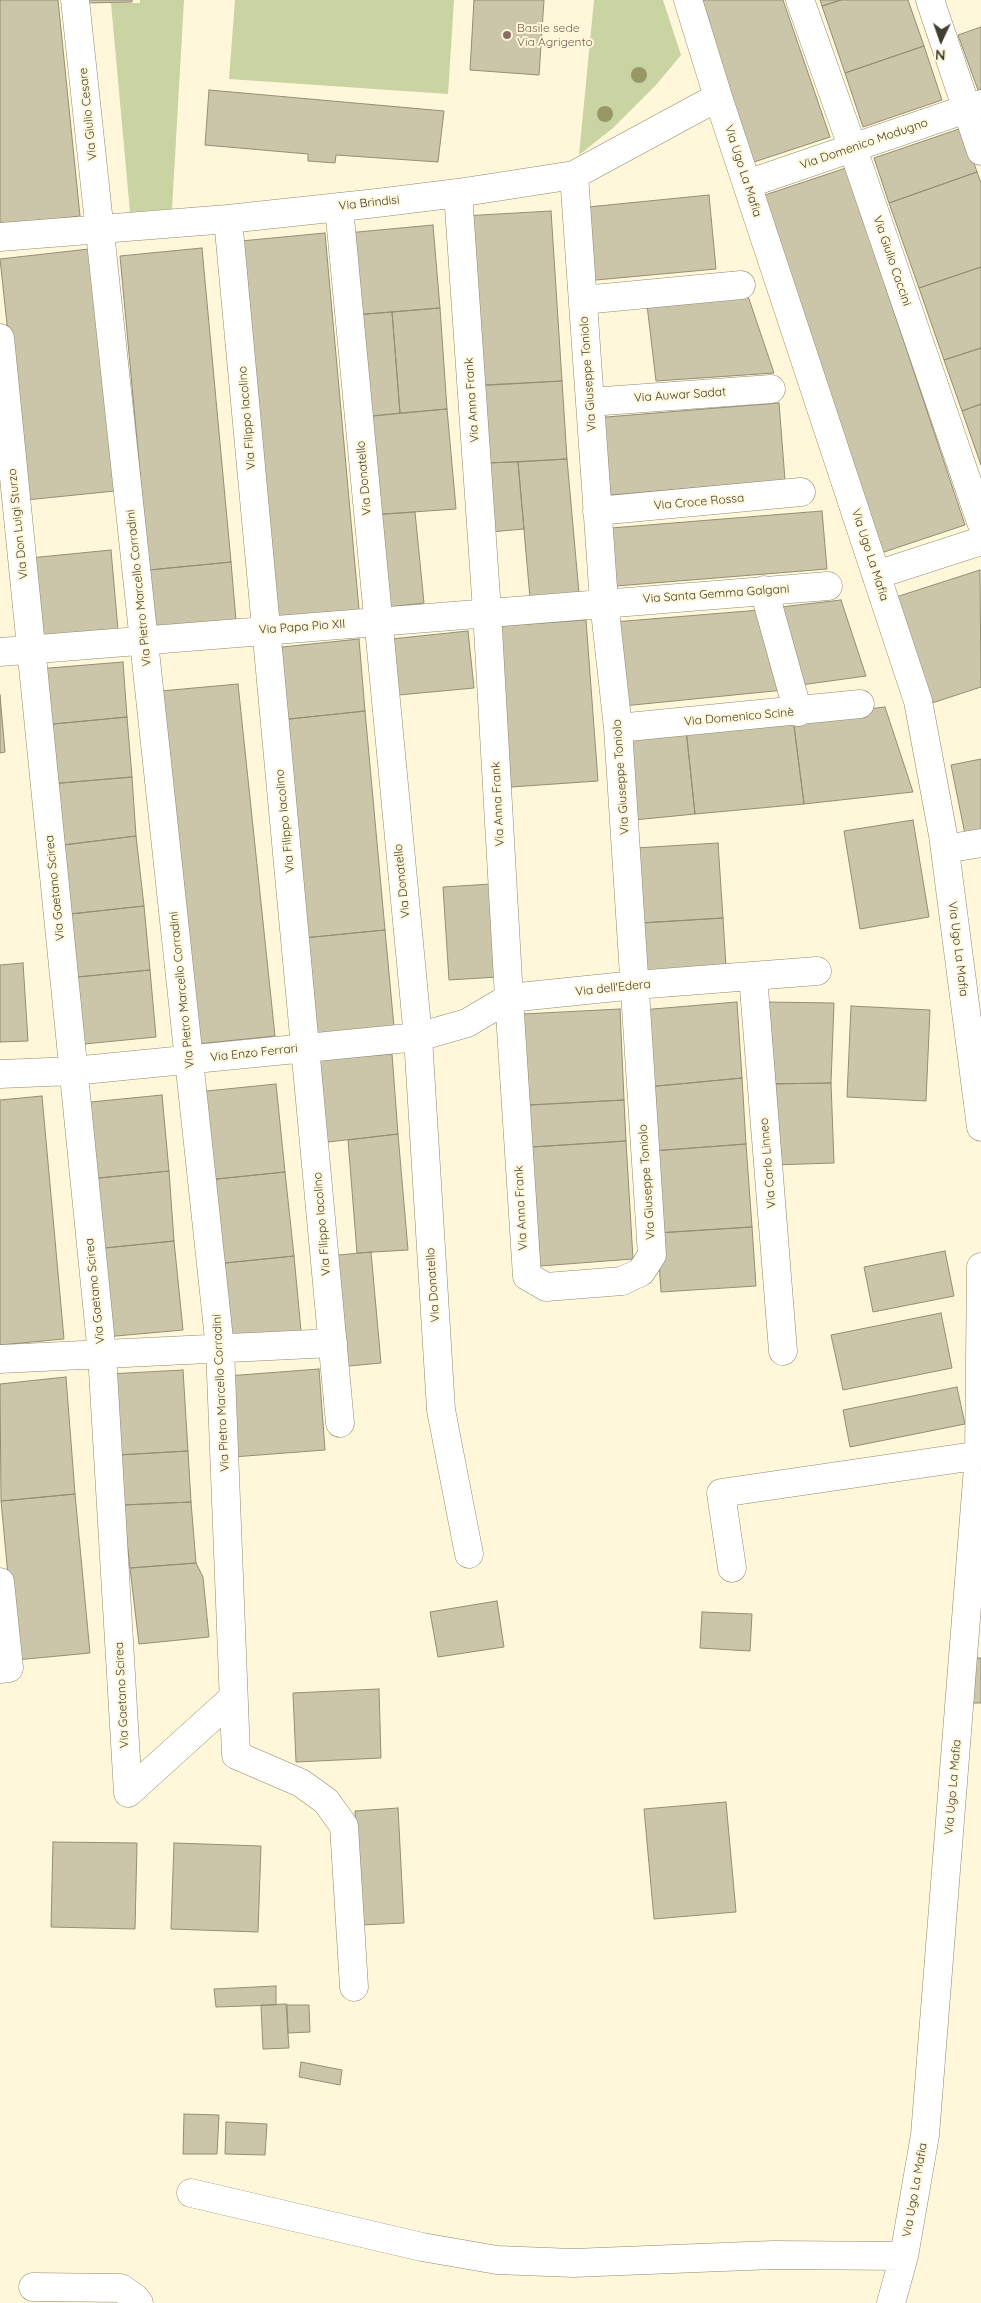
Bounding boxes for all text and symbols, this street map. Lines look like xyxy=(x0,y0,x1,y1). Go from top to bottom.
north arrow xyxy=(916,15,966,65)
place label: Basile sede Via Agrigento xyxy=(517,21,593,49)
marker: Basile sede Via Agrigento xyxy=(501,29,513,41)
text: N xyxy=(935,46,946,64)
street label: Via Giulio Cesare xyxy=(76,67,100,161)
street label: Via Domenico Modugno xyxy=(798,115,930,173)
street label: Via Ugo La Mafia xyxy=(721,123,765,219)
street label: Via Brindisi xyxy=(338,193,400,213)
street label: Via Giulio Caccini xyxy=(870,214,914,308)
street label: Via Giuseppe Toniolo xyxy=(577,316,599,432)
street label: Via Anna Frank xyxy=(462,357,482,443)
street label: Via Filippo Iacolino xyxy=(235,366,259,470)
street label: Via Auwar Sadat xyxy=(633,385,727,405)
street label: Via Donatello xyxy=(354,440,374,516)
street label: Via Don Luigi Sturzo xyxy=(5,468,31,580)
street label: Via Croce Rossa xyxy=(653,491,745,513)
street label: Via Ugo La Mafia xyxy=(848,507,892,603)
street label: Via Pietro Marcello Corradini xyxy=(124,509,154,667)
street label: Via Santa Gemma Galgani xyxy=(642,582,790,606)
street label: Via Papa Pio XII xyxy=(258,617,346,637)
street label: Via Domenico Scinè xyxy=(683,705,795,729)
street label: Via Giuseppe Toniolo xyxy=(610,719,632,835)
street label: Via Anna Frank xyxy=(489,761,507,847)
street label: Via Filippo Iacolino xyxy=(272,768,298,874)
street label: Via Gaetano Scirea xyxy=(42,834,68,942)
street label: Via Donatello xyxy=(391,843,413,919)
street label: Via Ugo La Mafia xyxy=(945,901,971,997)
street label: Via Pietro Marcello Corradini xyxy=(167,911,197,1069)
street label: Via dell'Edera xyxy=(575,977,651,999)
street label: Via Enzo Ferrari xyxy=(210,1041,298,1065)
street label: Via Carlo Linneo xyxy=(757,1117,779,1209)
street label: Via Giuseppe Toniolo xyxy=(636,1124,658,1240)
street label: Via Anna Frank xyxy=(512,1165,530,1251)
street label: Via Filippo Iacolino xyxy=(310,1172,334,1276)
street label: Via Gaetano Scirea xyxy=(82,1237,108,1345)
street label: Via Donatello xyxy=(423,1247,443,1323)
street label: Via Pietro Marcello Corradini xyxy=(210,1314,232,1472)
street label: Via Gaetano Scirea xyxy=(112,1641,132,1749)
street label: Via Ugo La Mafia xyxy=(942,1739,964,1835)
street label: Via Ugo La Mafia xyxy=(900,2142,930,2238)

